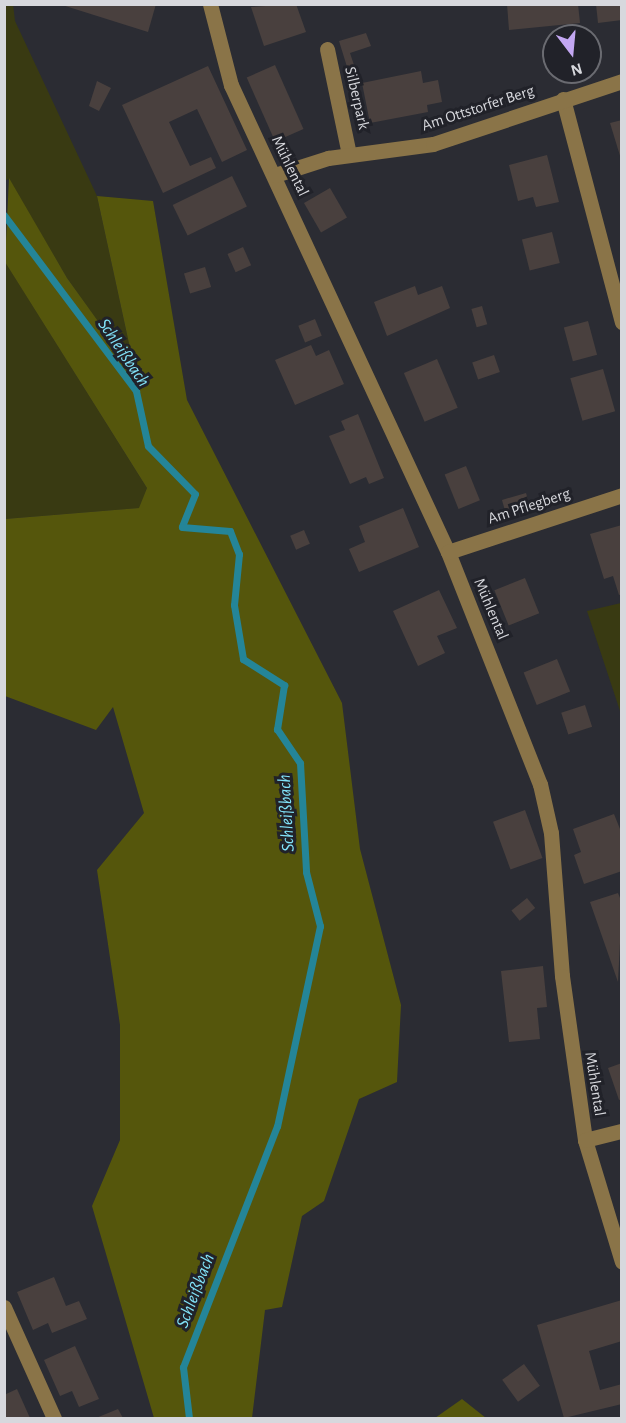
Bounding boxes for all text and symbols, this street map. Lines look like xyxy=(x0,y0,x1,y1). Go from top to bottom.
north arrow xyxy=(542,24,602,84)
text: N xyxy=(569,60,584,79)
street label: Silberpark xyxy=(340,65,374,131)
street label: Am Ottstorfer Berg xyxy=(419,81,537,135)
street label: Mühlental xyxy=(267,133,313,199)
water label: Schleißbach xyxy=(92,315,154,391)
street label: Am Pflegberg xyxy=(485,484,573,528)
street label: Mühlental xyxy=(470,575,512,643)
water label: Schleißbach xyxy=(274,774,300,852)
street label: Mühlental xyxy=(580,1050,610,1118)
water label: Schleißbach xyxy=(172,1251,220,1331)

